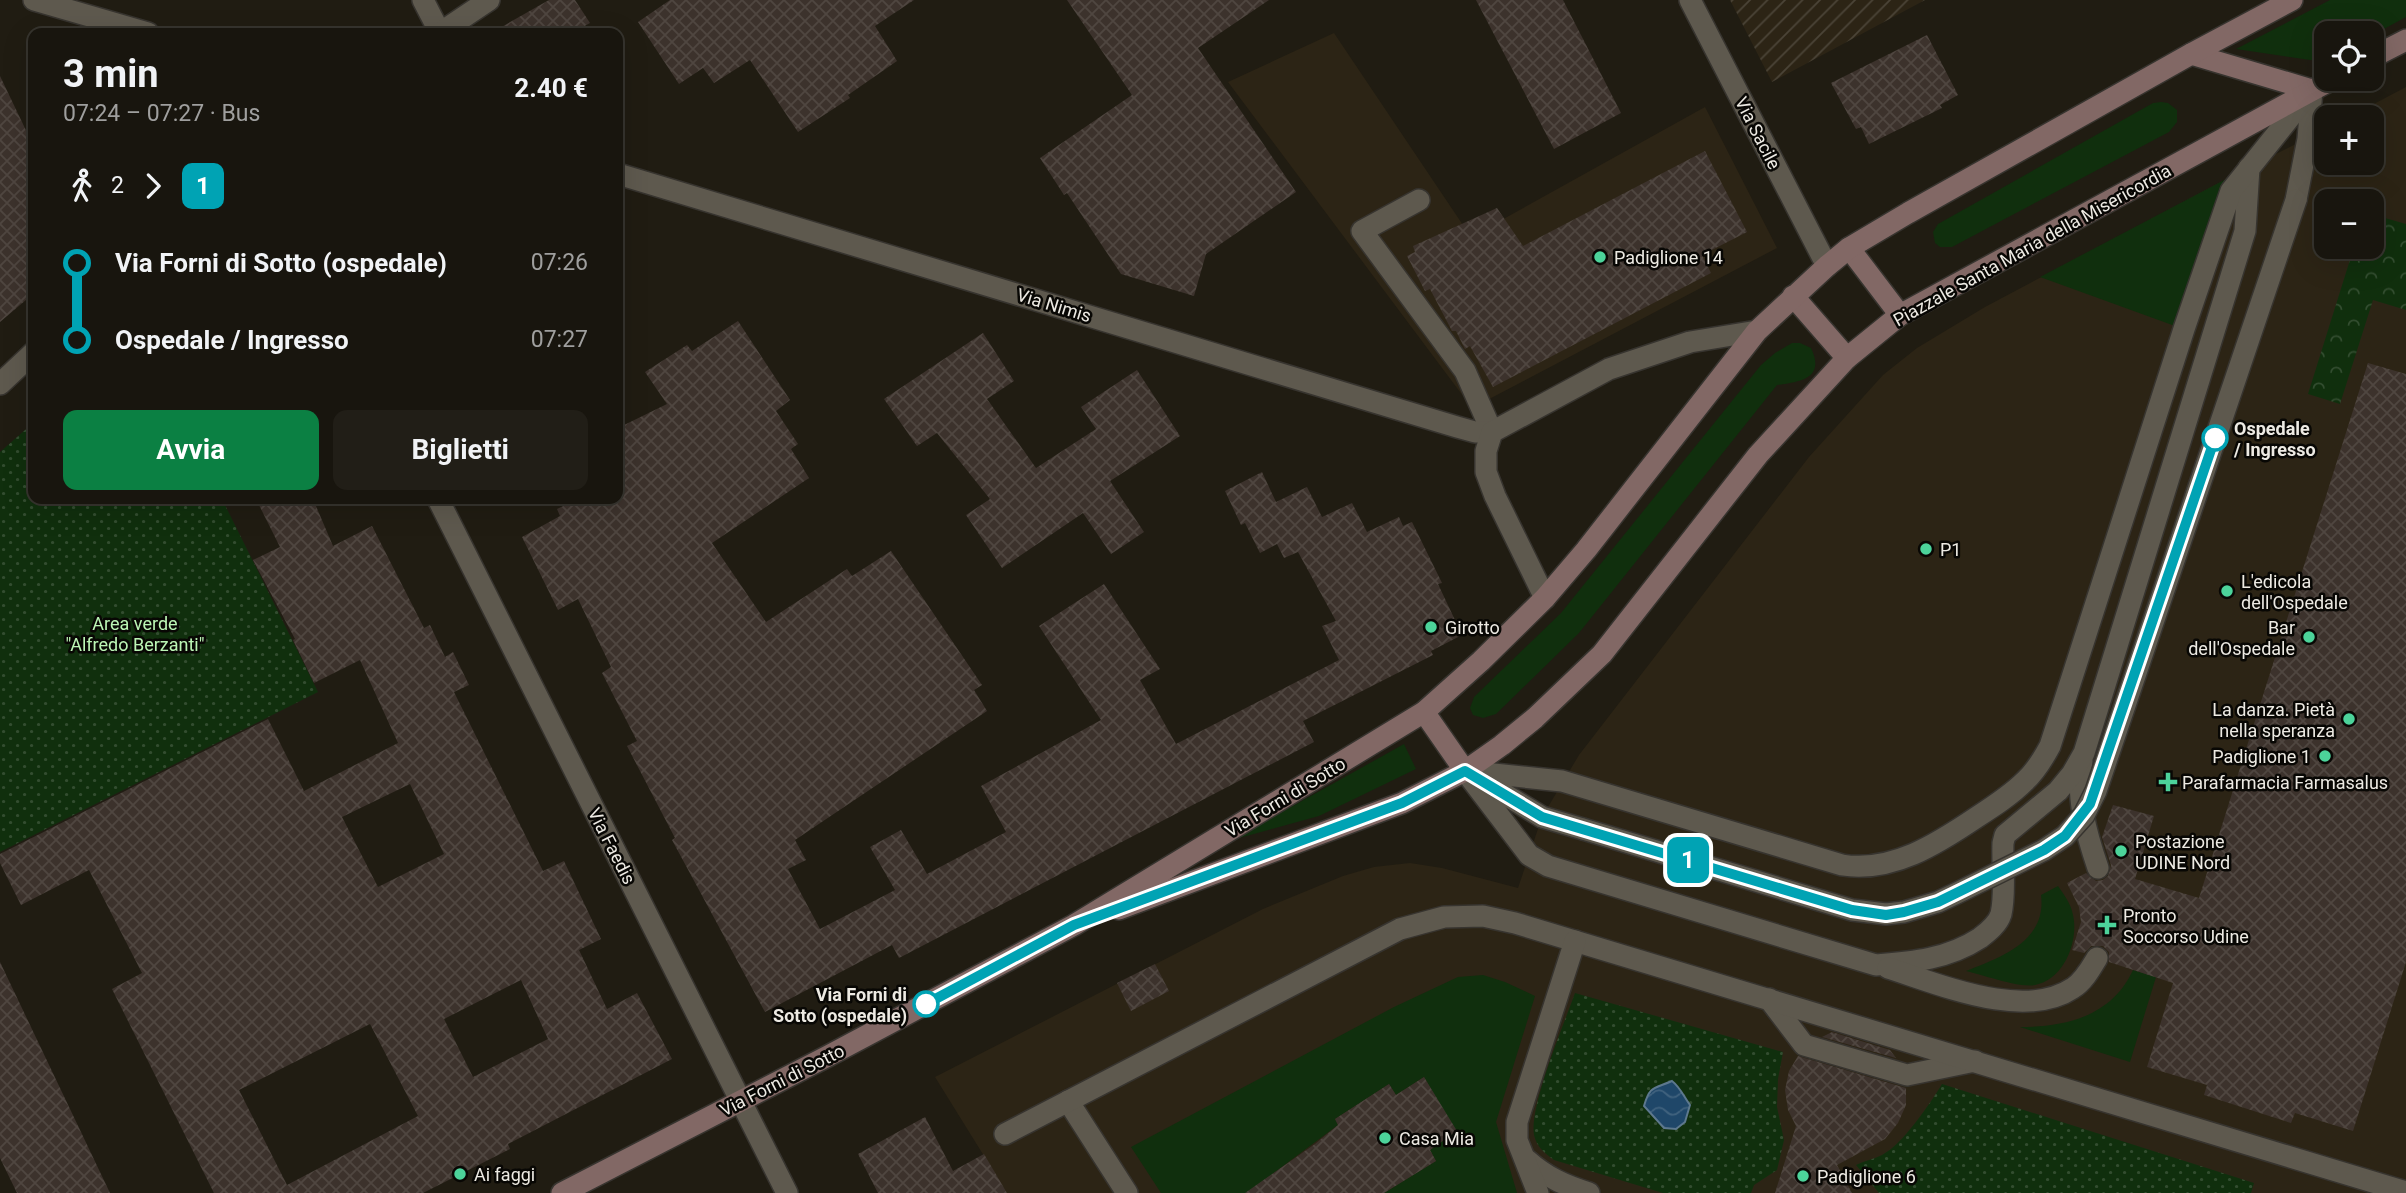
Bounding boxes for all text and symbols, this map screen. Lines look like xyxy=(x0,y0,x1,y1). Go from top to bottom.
map controls xyxy=(2314,21,2384,259)
button: locate xyxy=(2314,21,2384,91)
text: 3 min xyxy=(63,52,159,96)
text: 2.40 € xyxy=(514,73,588,103)
street label: Via Sacile xyxy=(1731,93,1785,173)
text: 07:24 – 07:27 · Bus xyxy=(63,100,260,127)
button: + xyxy=(2314,105,2384,175)
street label: Piazzale Santa Maria della Misericordia xyxy=(1889,160,2175,330)
icon: walk xyxy=(63,167,101,205)
icon: forward xyxy=(134,167,172,205)
text: 2 xyxy=(111,172,124,199)
text: 1 xyxy=(196,172,210,200)
button: − xyxy=(2314,189,2384,259)
place label: Padiglione 14 xyxy=(1614,247,1723,268)
text: Via Forni di Sotto (ospedale) xyxy=(115,248,447,278)
text: 07:26 xyxy=(531,249,588,276)
marker: Padiglione 14 xyxy=(1592,249,1608,265)
street label: Via Nimis xyxy=(1014,284,1094,326)
text: Ospedale / Ingresso xyxy=(115,325,349,355)
text: 07:27 xyxy=(531,326,588,353)
button: Avvia xyxy=(63,410,319,490)
button: Biglietti xyxy=(333,410,588,490)
place label: Ospedale / Ingresso xyxy=(2233,418,2316,460)
marker: Ospedale / Ingresso xyxy=(2202,425,2228,451)
place label: P1 xyxy=(1940,539,1961,560)
marker: P1 xyxy=(1918,541,1934,557)
place label: L'edicola dell'Ospedale xyxy=(2241,571,2348,613)
marker: L'edicola dell'Ospedale xyxy=(2219,583,2235,599)
park label: Area verde "Alfredo Berzanti" xyxy=(66,613,205,655)
place label: Girotto xyxy=(1445,617,1500,638)
place label: Bar dell'Ospedale xyxy=(2188,617,2295,659)
marker: Girotto xyxy=(1423,619,1439,635)
marker: Bar dell'Ospedale xyxy=(2301,629,2317,645)
place label: La danza. Pietà nella speranza xyxy=(2212,699,2335,741)
marker: La danza. Pietà nella speranza xyxy=(2341,711,2357,727)
place label: Padiglione 1 xyxy=(2212,746,2311,767)
marker: Padiglione 1 xyxy=(2317,748,2333,764)
street label: Via Forni di Sotto xyxy=(1221,753,1349,841)
place label: Parafarmacia Farmasalus xyxy=(2182,772,2388,793)
marker: Parafarmacia Farmasalus xyxy=(2160,774,2176,790)
street label: Via Faedis xyxy=(584,804,640,888)
place label: Postazione UDINE Nord xyxy=(2135,831,2230,873)
line badge: 1 xyxy=(1665,837,1711,883)
marker: Postazione UDINE Nord xyxy=(2113,843,2129,859)
text: 1 xyxy=(1681,846,1695,874)
place label: Pronto Soccorso Udine xyxy=(2123,905,2249,947)
marker: Pronto Soccorso Udine xyxy=(2097,915,2117,935)
place label: Via Forni di Sotto (ospedale) xyxy=(773,984,907,1027)
marker: Via Forni di Sotto (ospedale) xyxy=(913,991,939,1017)
street label: Via Forni di Sotto xyxy=(716,1040,848,1120)
place label: Casa Mia xyxy=(1399,1128,1474,1149)
marker: Casa Mia xyxy=(1377,1130,1393,1146)
place label: Ai faggi xyxy=(474,1164,535,1185)
marker: Ai faggi xyxy=(452,1166,468,1182)
place label: Padiglione 6 xyxy=(1817,1166,1916,1187)
marker: Padiglione 6 xyxy=(1795,1168,1811,1184)

